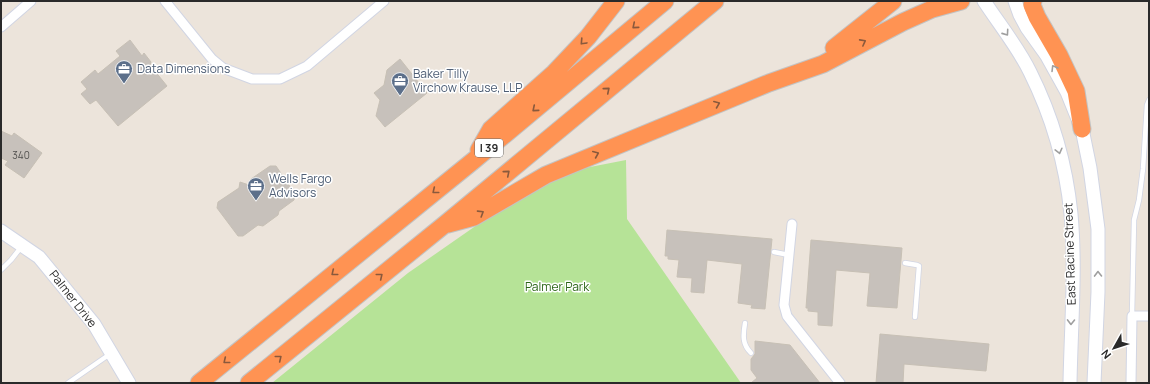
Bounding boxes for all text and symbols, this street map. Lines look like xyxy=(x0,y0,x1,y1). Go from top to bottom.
one-way arrow xyxy=(633,21,640,28)
one-way arrow xyxy=(1001,29,1009,36)
one-way arrow xyxy=(580,37,588,45)
one-way arrow xyxy=(859,39,866,47)
office icon: Data Dimensions xyxy=(114,59,134,84)
place label: Data Dimensions xyxy=(137,60,230,77)
place label: Baker Tilly Virchow Krause, LLP xyxy=(413,65,522,96)
one-way arrow xyxy=(1051,65,1058,72)
office icon: Baker Tilly Virchow Krause, LLP xyxy=(390,71,410,96)
one-way arrow xyxy=(602,88,610,95)
one-way arrow xyxy=(713,101,720,109)
one-way arrow xyxy=(533,104,540,111)
road number: I 39 xyxy=(475,139,503,157)
house number: 340 xyxy=(12,148,30,162)
one-way arrow xyxy=(1055,148,1063,154)
one-way arrow xyxy=(593,150,600,158)
place label: Wells Fargo Advisors xyxy=(269,170,332,201)
one-way arrow xyxy=(502,171,509,178)
office icon: Wells Fargo Advisors xyxy=(246,176,266,201)
one-way arrow xyxy=(432,187,439,194)
street label: East Racine Street xyxy=(1059,202,1080,305)
one-way arrow xyxy=(477,210,484,218)
street label: Palmer Drive xyxy=(46,267,101,331)
one-way arrow xyxy=(331,269,338,276)
one-way arrow xyxy=(1094,271,1102,277)
one-way arrow xyxy=(376,274,383,281)
park label: Palmer Park xyxy=(525,278,590,295)
one-way arrow xyxy=(1067,319,1075,325)
north arrow xyxy=(1094,328,1134,368)
text: N xyxy=(1097,347,1114,362)
one-way arrow xyxy=(224,356,231,363)
one-way arrow xyxy=(275,356,282,363)

